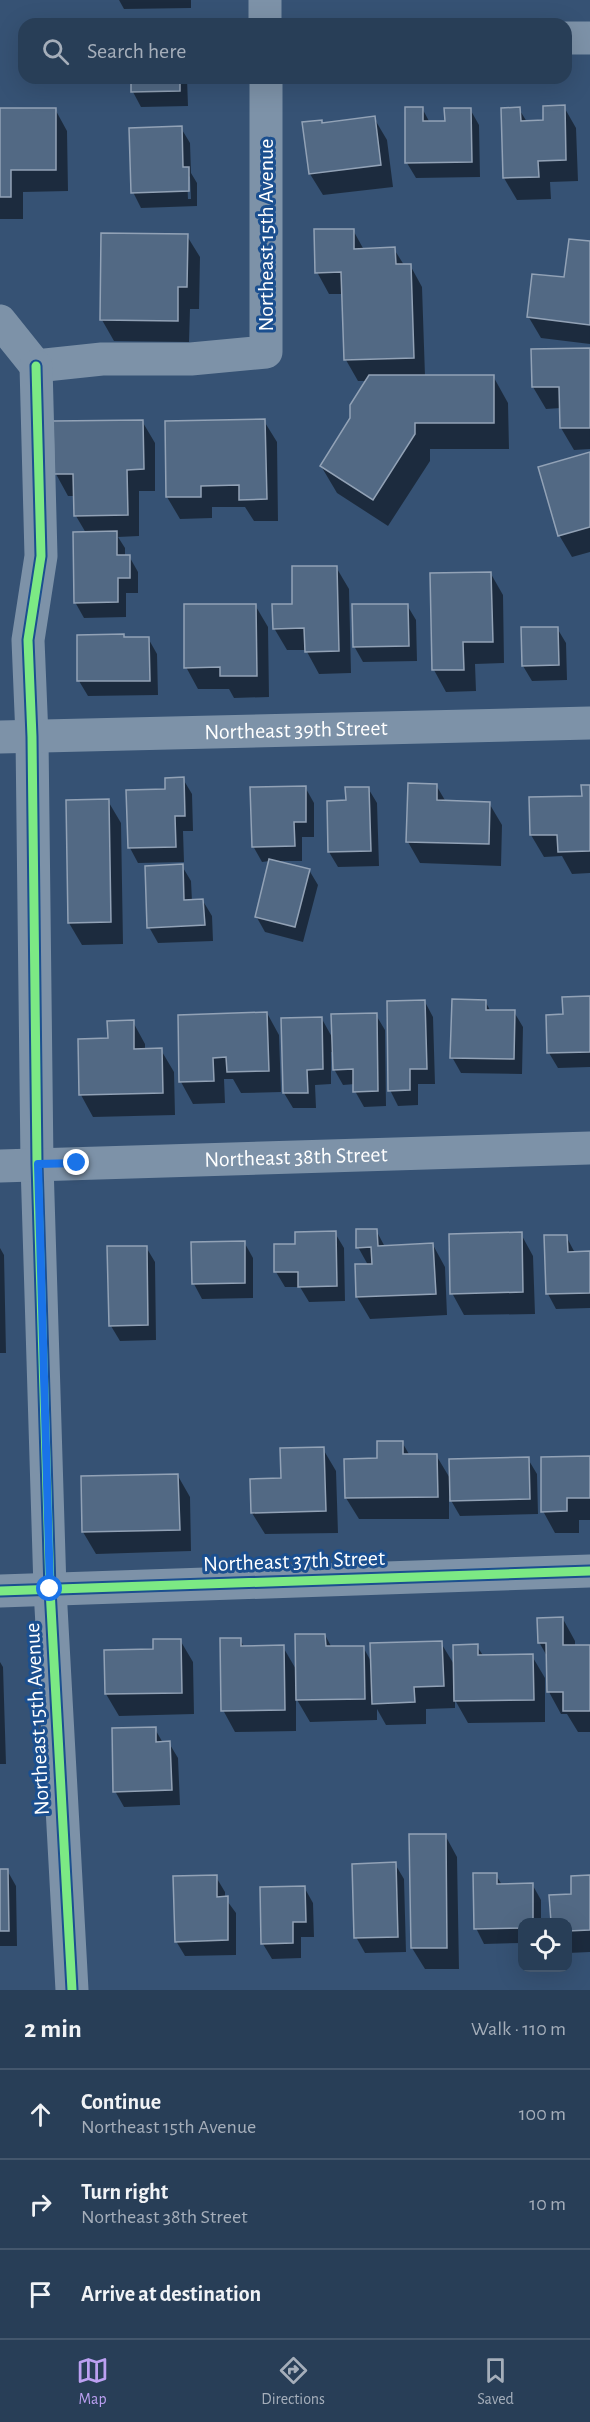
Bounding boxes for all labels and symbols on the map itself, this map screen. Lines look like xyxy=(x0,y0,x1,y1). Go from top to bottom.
street label: Northeast 15th Avenue xyxy=(255,139,277,331)
street label: Northeast 39th Street xyxy=(204,717,388,743)
street label: Northeast 38th Street xyxy=(204,1143,388,1171)
route end xyxy=(63,1149,89,1175)
street label: Northeast 37th Street xyxy=(203,1547,385,1575)
route start xyxy=(36,1575,62,1601)
street label: Northeast 15th Avenue xyxy=(21,1622,53,1816)

